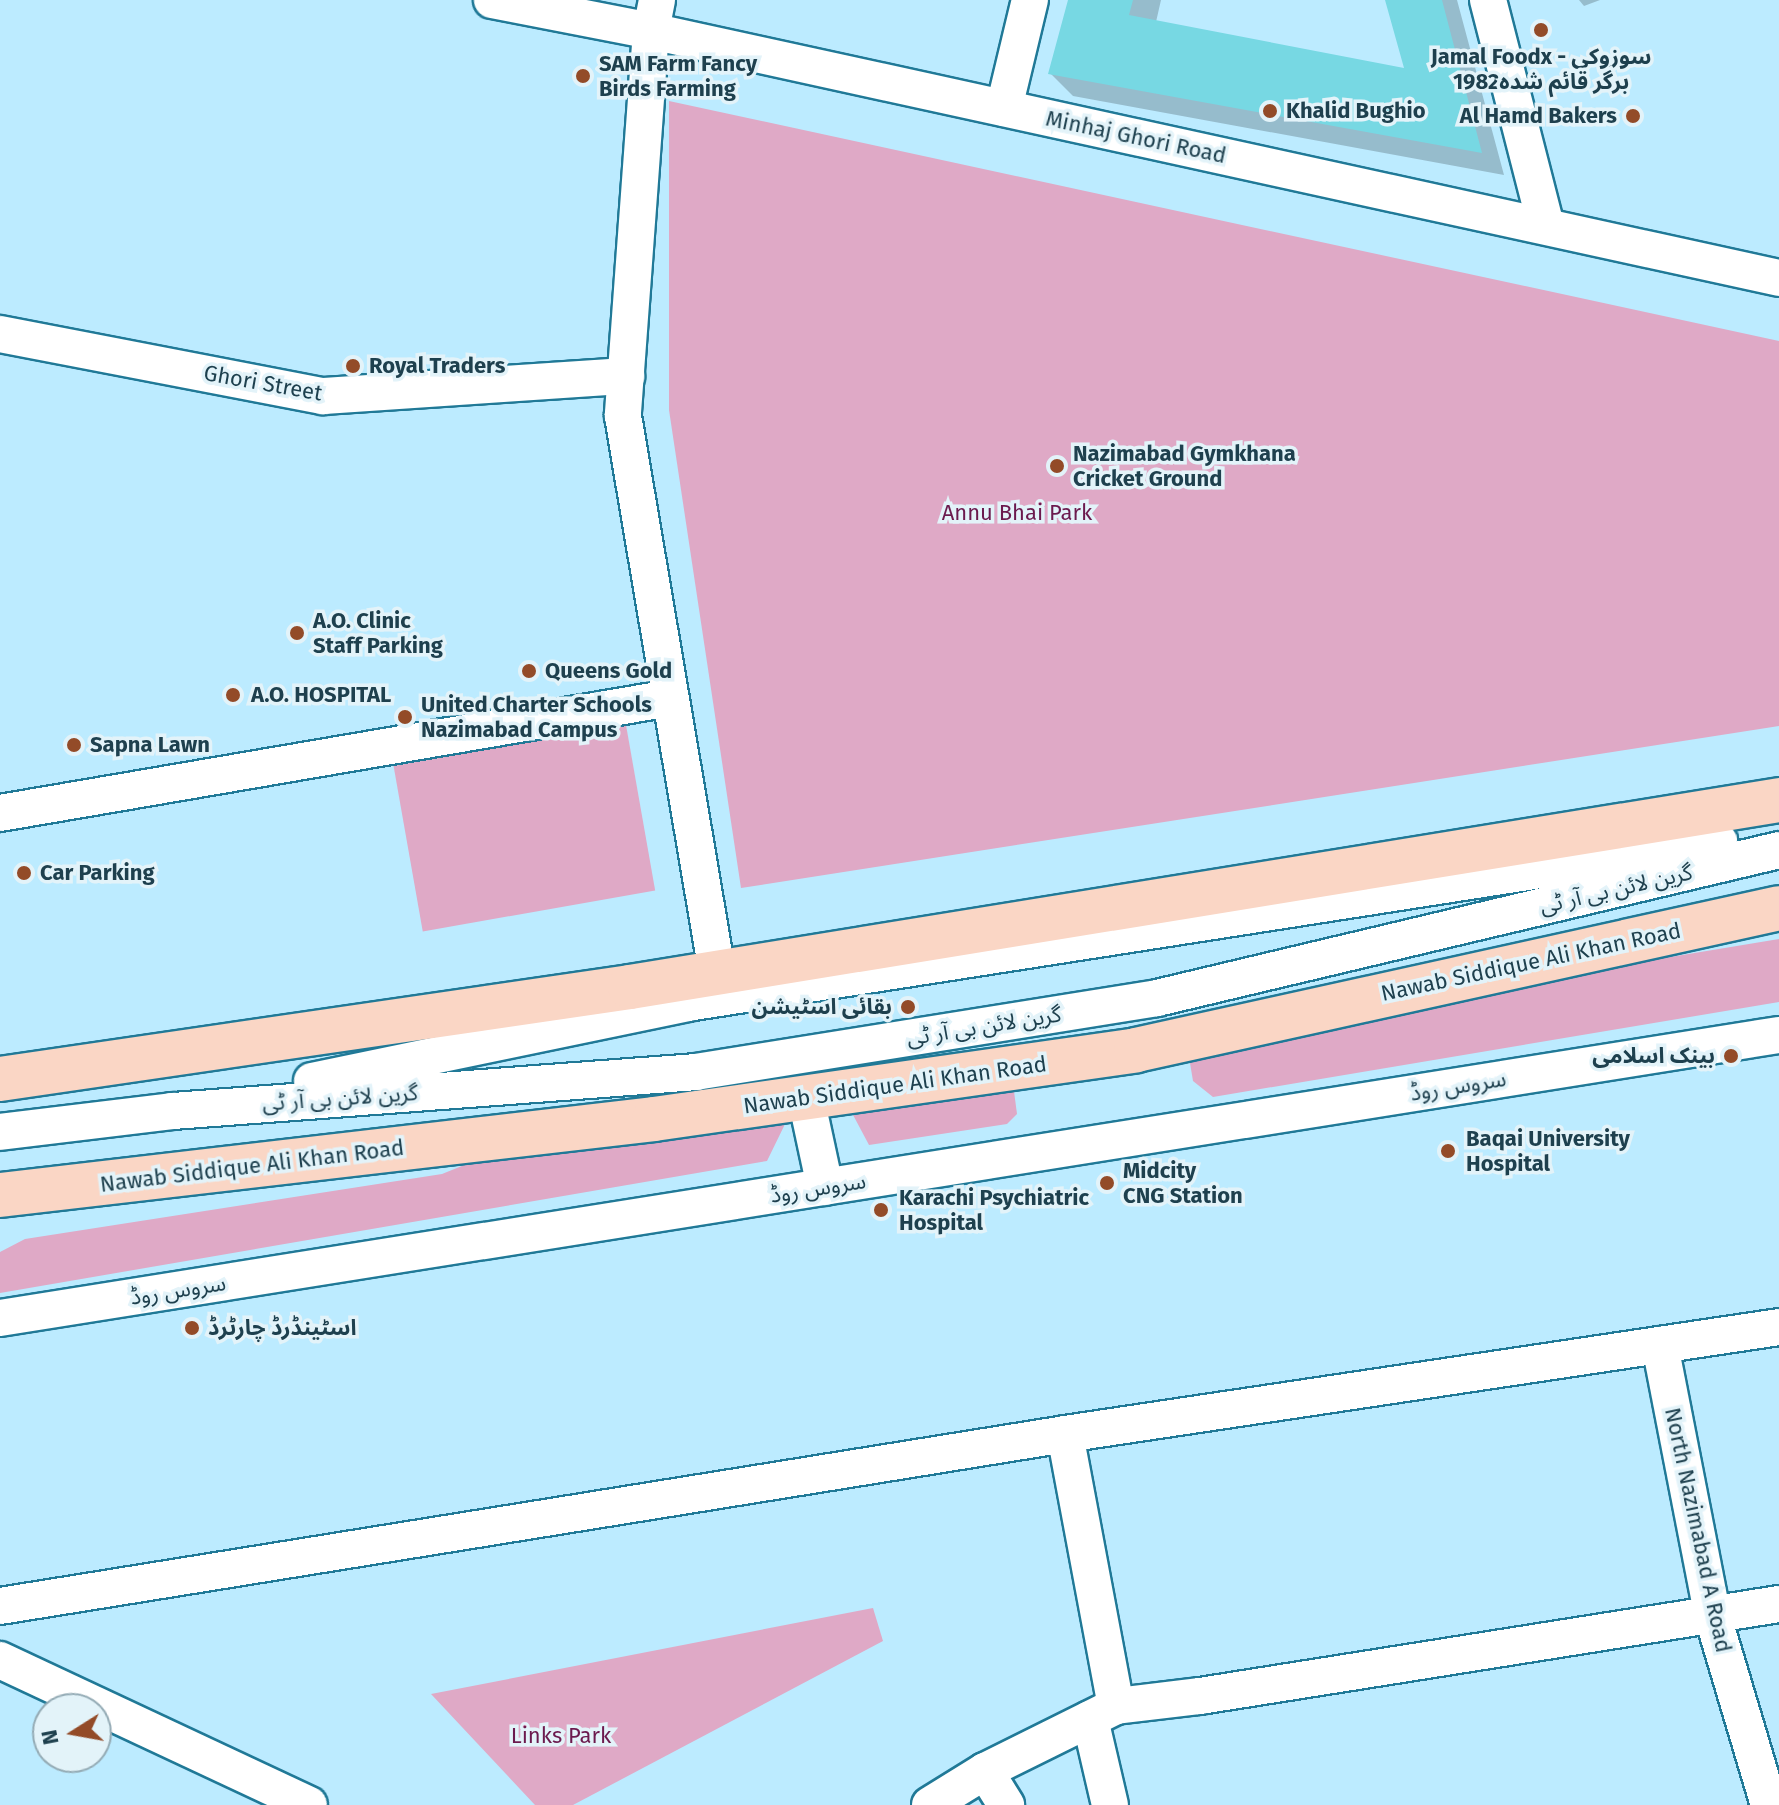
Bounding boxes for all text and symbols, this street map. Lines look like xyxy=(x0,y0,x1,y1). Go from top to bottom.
marker: Jamal Foodx - سوزوکی برگر قائم شدہ1982 xyxy=(1532,21,1550,39)
place label: Jamal Foodx - سوزوکی برگر قائم شدہ1982 xyxy=(1431,43,1651,94)
place label: SAM Farm Fancy Birds Farming xyxy=(599,50,757,102)
marker: SAM Farm Fancy Birds Farming xyxy=(574,67,592,85)
place label: Khalid Bughio xyxy=(1286,98,1426,124)
marker: Khalid Bughio xyxy=(1261,102,1279,120)
place label: Al Hamd Bakers xyxy=(1460,103,1617,129)
street label: Minhaj Ghori Road xyxy=(1043,105,1229,169)
marker: Al Hamd Bakers xyxy=(1624,107,1642,125)
place label: Royal Traders xyxy=(369,353,505,379)
marker: Royal Traders xyxy=(344,357,362,375)
street label: Ghori Street xyxy=(202,360,324,406)
place label: Nazimabad Gymkhana Cricket Ground xyxy=(1073,440,1296,492)
marker: Nazimabad Gymkhana Cricket Ground xyxy=(1048,457,1066,475)
park label: Annu Bhai Park xyxy=(942,500,1092,526)
place label: A.O. Clinic Staff Parking xyxy=(313,607,443,658)
marker: A.O. Clinic Staff Parking xyxy=(288,624,306,642)
place label: Queens Gold xyxy=(545,658,672,684)
marker: Queens Gold xyxy=(520,662,538,680)
place label: A.O. HOSPITAL xyxy=(251,682,391,708)
marker: A.O. HOSPITAL xyxy=(222,684,244,706)
place label: United Charter Schools Nazimabad Campus xyxy=(421,691,652,742)
marker: United Charter Schools Nazimabad Campus xyxy=(396,708,414,726)
place label: Sapna Lawn xyxy=(90,732,210,758)
marker: Sapna Lawn xyxy=(65,736,83,754)
street label: گرین لائن بی آر ٹی xyxy=(1537,859,1695,919)
place label: Car Parking xyxy=(40,860,155,886)
marker: Car Parking xyxy=(15,864,33,882)
street label: Nawab Siddique Ali Khan Road xyxy=(1379,917,1683,1007)
place label: بقائی اسٹیشن xyxy=(752,994,892,1020)
marker: بقائی اسٹیشن xyxy=(899,998,917,1016)
street label: گرین لائن بی آر ٹی xyxy=(905,1001,1063,1051)
place label: بینک اسلامی xyxy=(1592,1043,1715,1069)
marker: بینک اسلامی xyxy=(1722,1047,1740,1065)
street label: Nawab Siddique Ali Khan Road xyxy=(742,1051,1048,1119)
street label: سروس روڈ xyxy=(1408,1065,1508,1107)
street label: گرین لائن بی آر ٹی xyxy=(261,1079,419,1117)
place label: Baqai University Hospital xyxy=(1466,1125,1630,1176)
street label: Nawab Siddique Ali Khan Road xyxy=(98,1134,406,1198)
marker: Baqai University Hospital xyxy=(1437,1140,1459,1162)
place label: Midcity CNG Station xyxy=(1123,1157,1243,1208)
street label: سروس روڈ xyxy=(768,1167,868,1209)
marker: Midcity CNG Station xyxy=(1098,1174,1116,1192)
place label: Karachi Psychiatric Hospital xyxy=(899,1184,1089,1236)
marker: Karachi Psychiatric Hospital xyxy=(870,1199,892,1221)
street label: سروس روڈ xyxy=(128,1269,228,1311)
place label: اسٹینڈرڈ چارٹرڈ xyxy=(208,1315,357,1341)
marker: اسٹینڈرڈ چارٹرڈ xyxy=(183,1319,201,1337)
street label: North Nazimabad A Road xyxy=(1659,1405,1737,1655)
north arrow xyxy=(32,1693,112,1773)
park label: Links Park xyxy=(511,1723,611,1749)
text: N xyxy=(35,1728,65,1747)

